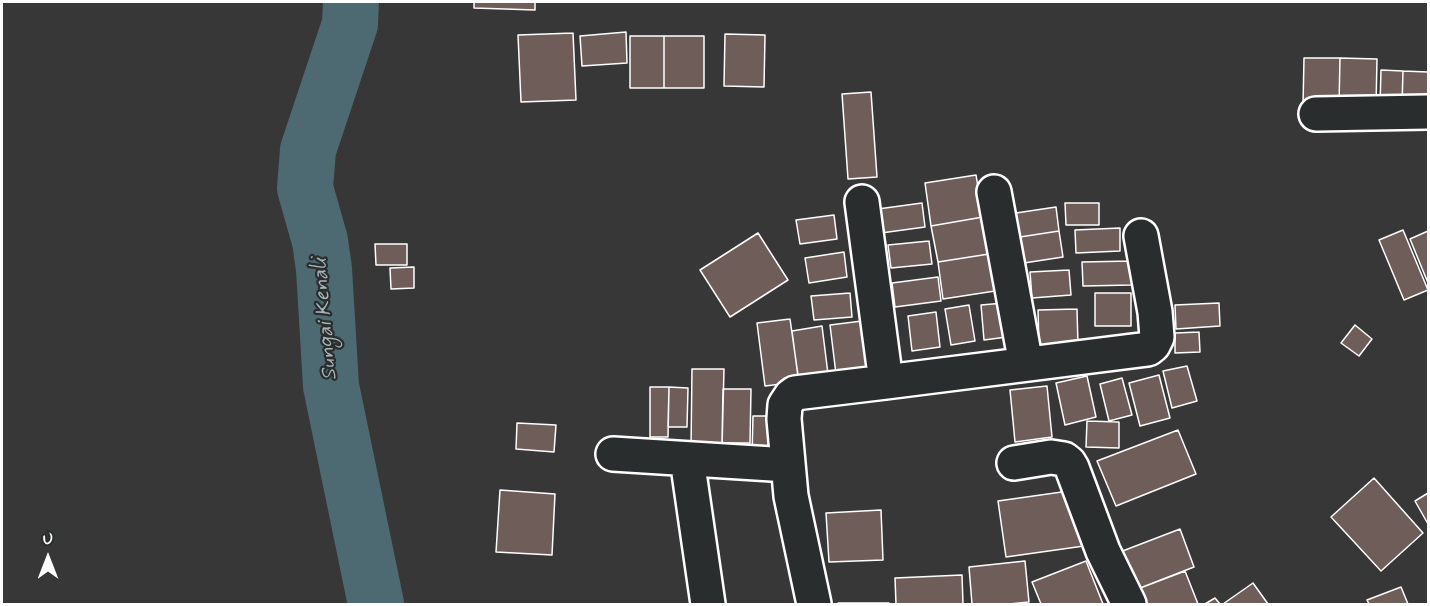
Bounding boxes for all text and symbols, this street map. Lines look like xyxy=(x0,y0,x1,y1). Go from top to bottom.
water label: Sungai Kenali xyxy=(308,257,344,381)
north arrow xyxy=(18,528,78,588)
text: U xyxy=(43,529,53,550)

